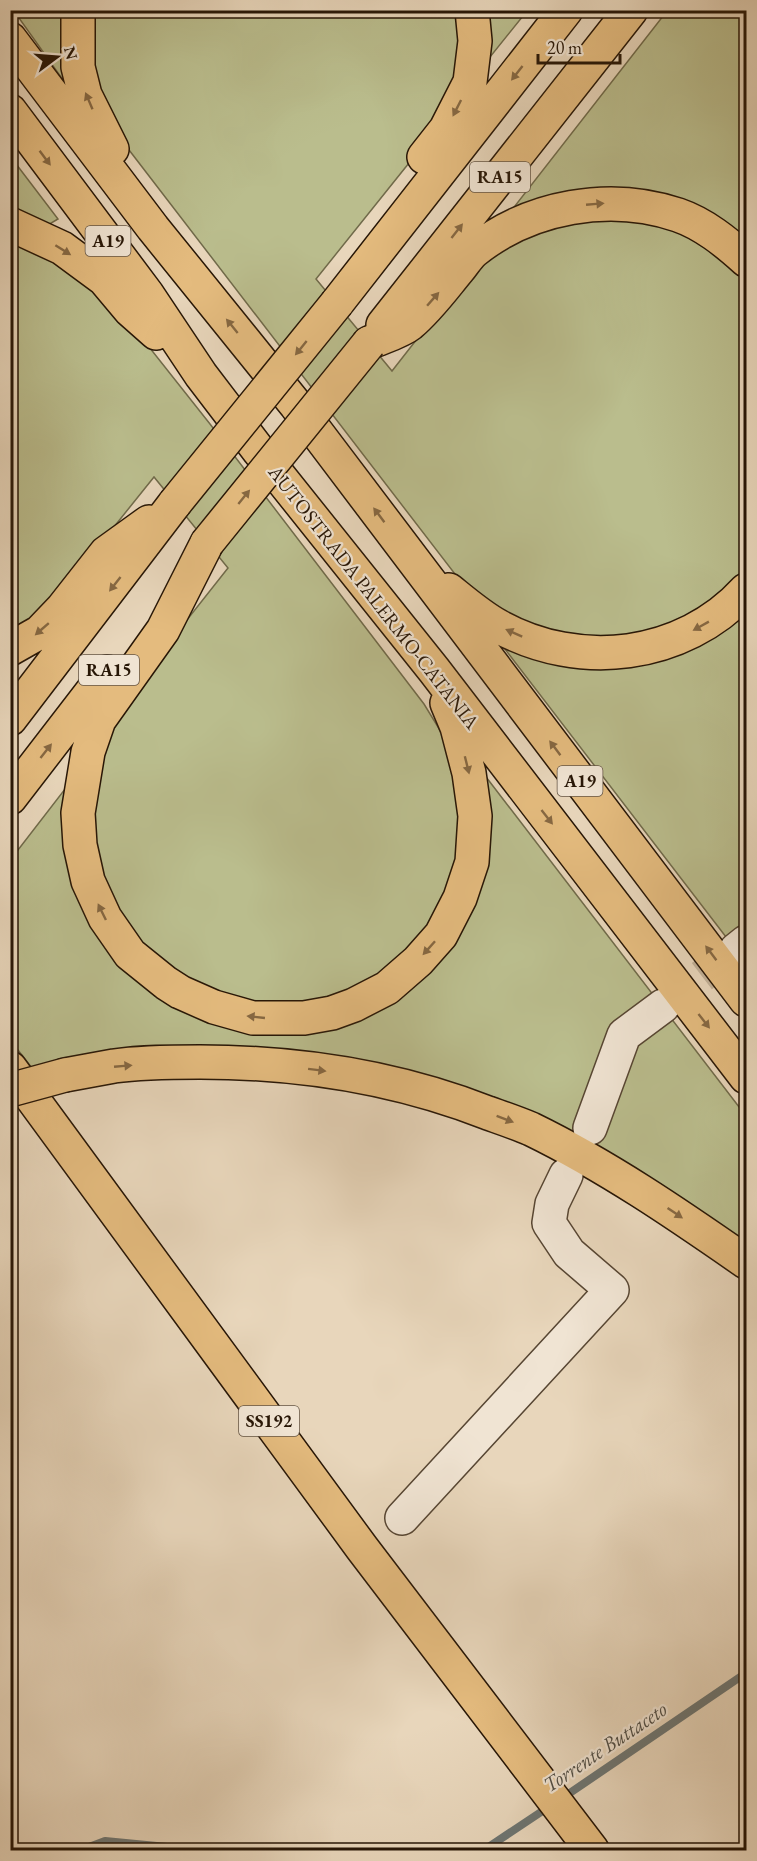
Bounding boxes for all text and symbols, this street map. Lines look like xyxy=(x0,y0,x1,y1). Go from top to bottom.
north arrow xyxy=(27,27,87,87)
scale bar xyxy=(538,27,620,65)
text: 20 m xyxy=(547,36,582,59)
text: N xyxy=(59,44,83,62)
one-way arrow xyxy=(511,65,524,81)
one-way arrow xyxy=(84,92,93,109)
one-way arrow xyxy=(452,99,462,116)
one-way arrow xyxy=(39,150,51,165)
road number: RA15 xyxy=(470,162,530,192)
one-way arrow xyxy=(586,199,605,209)
one-way arrow xyxy=(450,223,463,239)
road number: A19 xyxy=(86,226,130,256)
one-way arrow xyxy=(55,244,71,255)
one-way arrow xyxy=(426,292,439,307)
one-way arrow xyxy=(227,319,239,334)
one-way arrow xyxy=(294,340,307,356)
street label: AUTOSTRADA PALERMO-CATANIA xyxy=(262,459,485,734)
one-way arrow xyxy=(237,489,250,505)
one-way arrow xyxy=(373,507,385,522)
one-way arrow xyxy=(108,576,121,592)
one-way arrow xyxy=(692,621,709,631)
one-way arrow xyxy=(35,622,50,635)
one-way arrow xyxy=(505,628,523,637)
road number: RA15 xyxy=(79,655,139,685)
one-way arrow xyxy=(550,740,562,755)
one-way arrow xyxy=(40,744,52,759)
one-way arrow xyxy=(463,756,473,774)
road number: A19 xyxy=(558,766,602,796)
one-way arrow xyxy=(540,809,552,824)
one-way arrow xyxy=(98,903,107,920)
one-way arrow xyxy=(423,940,436,955)
one-way arrow xyxy=(705,946,717,962)
one-way arrow xyxy=(247,1012,266,1022)
one-way arrow xyxy=(697,1014,709,1029)
one-way arrow xyxy=(113,1061,132,1071)
one-way arrow xyxy=(308,1065,327,1074)
one-way arrow xyxy=(496,1115,514,1124)
one-way arrow xyxy=(667,1207,683,1219)
road number: SS192 xyxy=(239,1406,299,1436)
water label: Torrente Buttaceto xyxy=(537,1695,672,1798)

